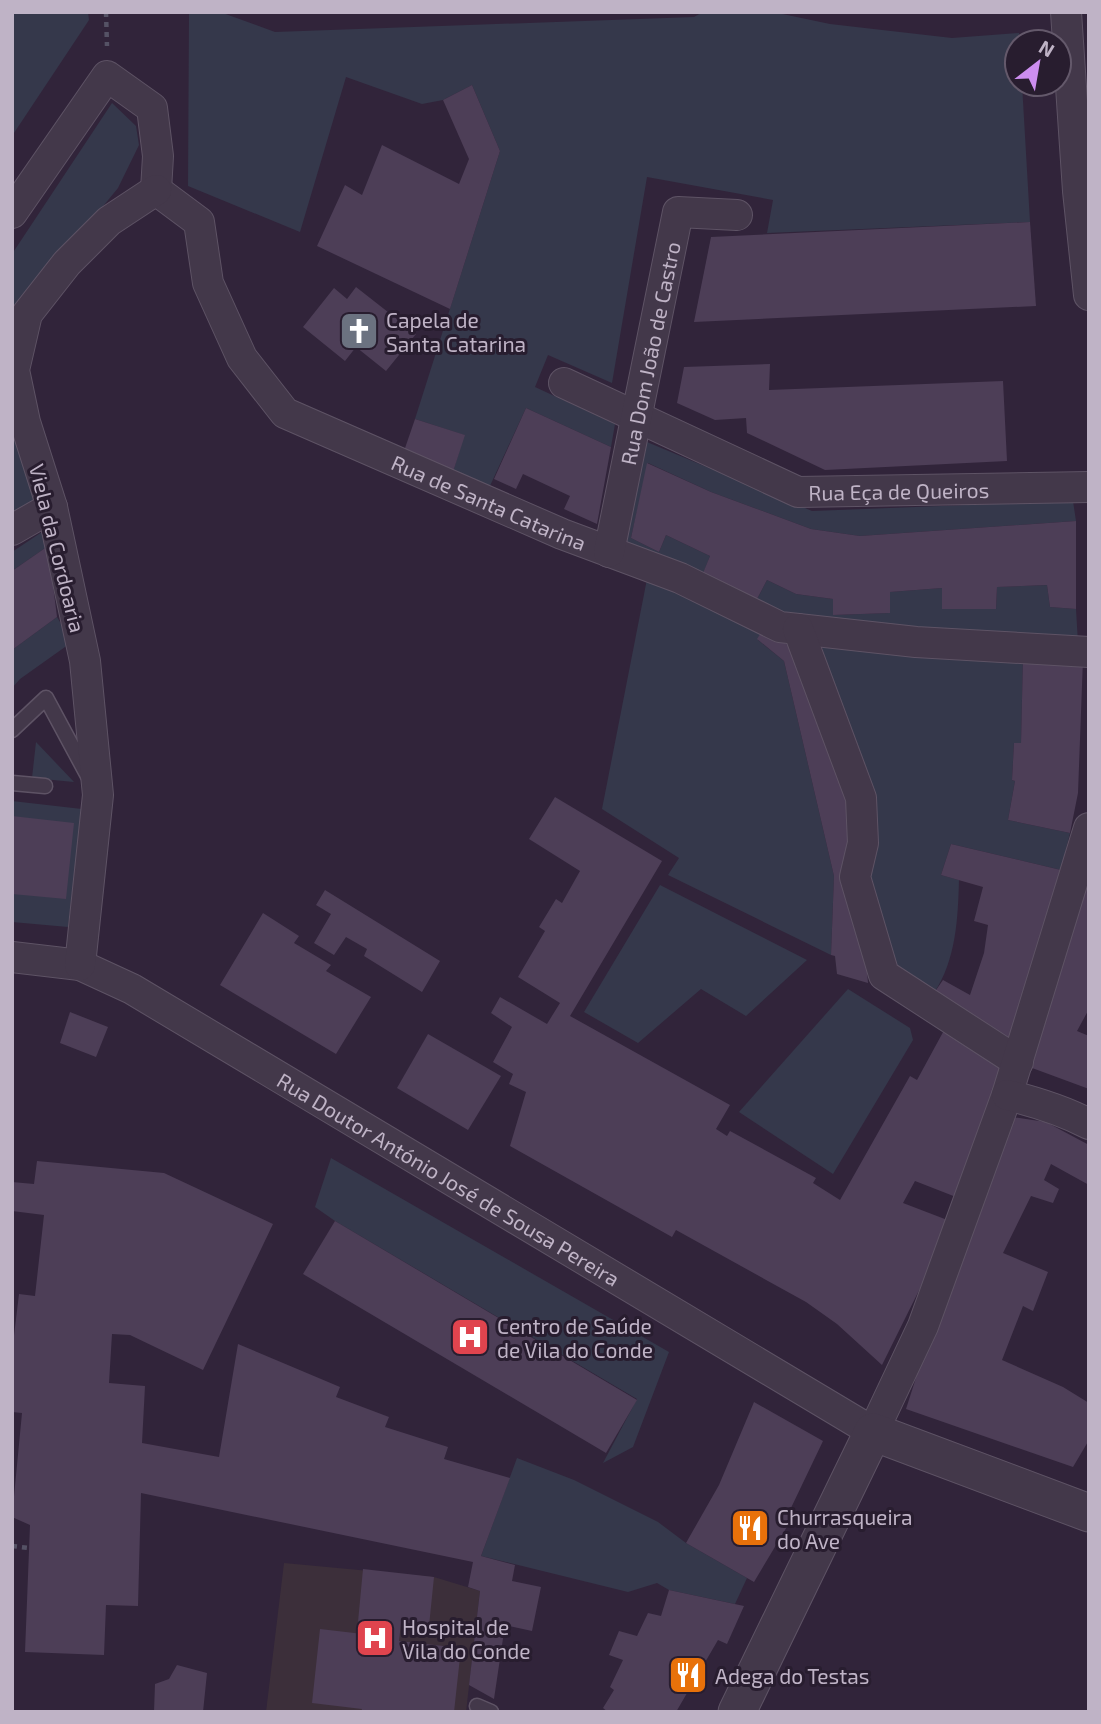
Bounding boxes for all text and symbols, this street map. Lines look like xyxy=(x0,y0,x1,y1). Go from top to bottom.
north arrow xyxy=(1003,28,1073,98)
text: N xyxy=(1035,35,1059,61)
street label: Rua Dom João de Castro xyxy=(615,239,684,467)
place label: Capela de Santa Catarina xyxy=(386,307,526,356)
church icon: Capela de Santa Catarina xyxy=(338,310,380,352)
street label: Rua de Santa Catarina xyxy=(388,449,590,554)
street label: Viela da Cordoaria xyxy=(25,461,91,635)
street label: Rua Eça de Queiros xyxy=(808,476,989,505)
street label: Rua Doutor António José de Sousa Pereira xyxy=(273,1067,625,1290)
place label: Centro de Saúde de Vila do Conde xyxy=(497,1313,653,1362)
hospital icon: Centro de Saúde de Vila do Conde xyxy=(449,1316,491,1358)
place label: Churrasqueira do Ave xyxy=(777,1504,913,1553)
restaurant icon: Churrasqueira do Ave xyxy=(729,1507,771,1549)
place label: Hospital de Vila do Conde xyxy=(402,1614,531,1663)
hospital icon: Hospital de Vila do Conde xyxy=(354,1617,396,1659)
restaurant icon: Adega do Testas xyxy=(667,1654,709,1696)
place label: Adega do Testas xyxy=(715,1663,869,1688)

